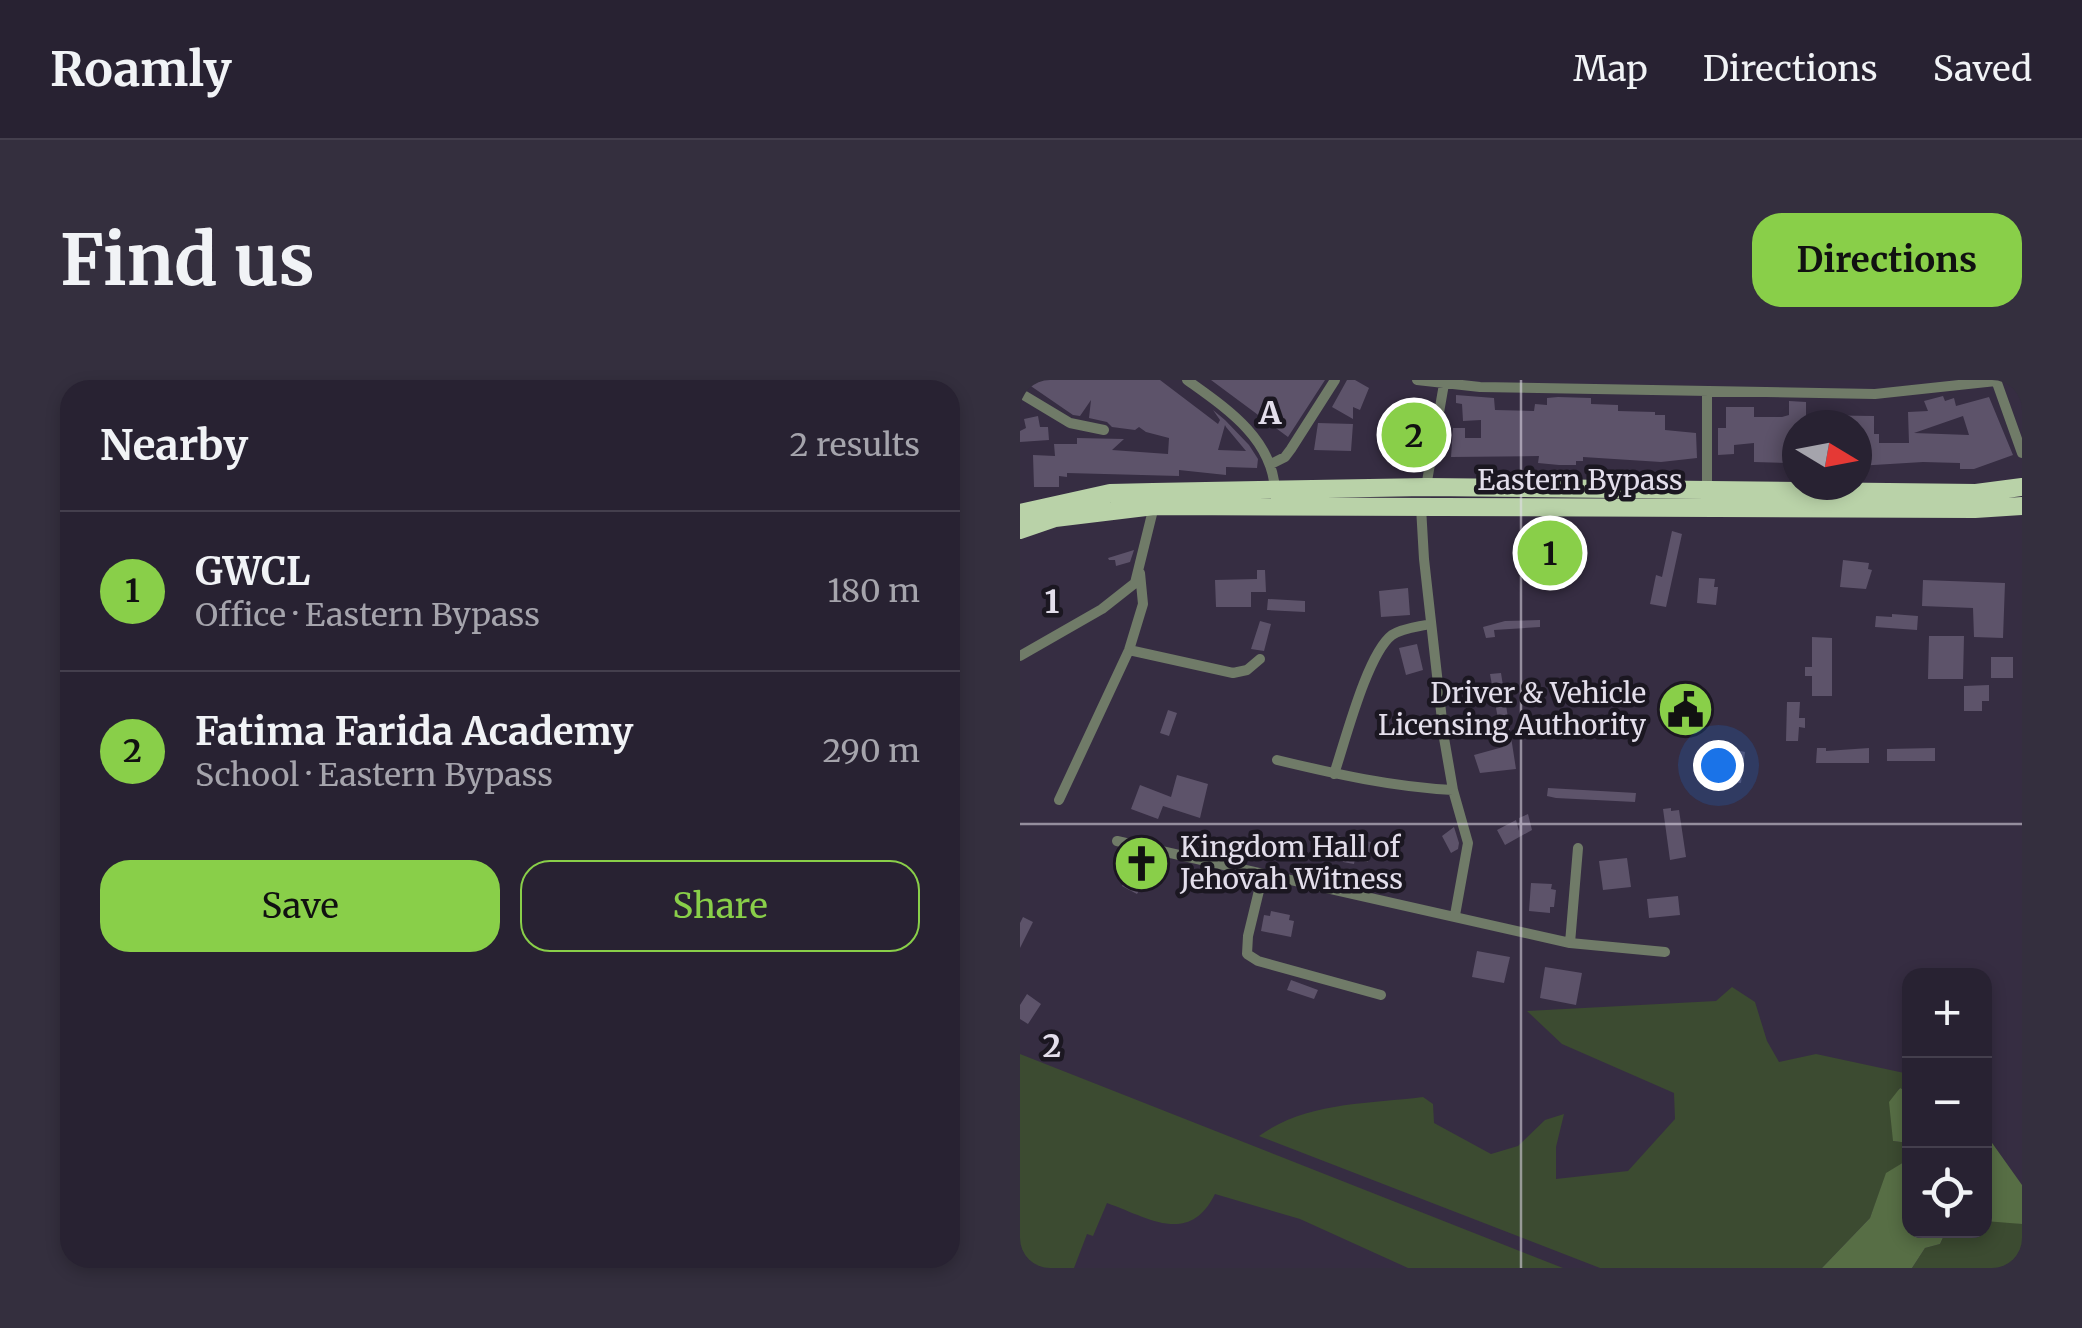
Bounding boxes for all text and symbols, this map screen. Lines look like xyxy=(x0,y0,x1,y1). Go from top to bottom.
text: Roamly xyxy=(50,39,232,99)
text: Map xyxy=(1573,47,1648,91)
text: Directions xyxy=(1703,47,1878,91)
text: Saved xyxy=(1933,47,2032,91)
button: Directions xyxy=(1752,213,2022,307)
text: Find us xyxy=(60,216,315,304)
text: A xyxy=(1258,393,1283,433)
pin: 2 xyxy=(1382,398,1446,472)
north arrow xyxy=(1782,410,1872,500)
text: Nearby xyxy=(100,419,248,471)
text: 2 results xyxy=(789,425,920,465)
street label: Eastern Bypass xyxy=(1477,462,1683,498)
pin: 1 xyxy=(1518,516,1582,590)
text: GWCL xyxy=(195,548,310,595)
text: 1 xyxy=(125,571,140,611)
text: 180 m xyxy=(828,571,920,611)
text: 1 xyxy=(1045,582,1060,622)
text: Office · Eastern Bypass xyxy=(195,595,540,635)
place label: Driver & Vehicle Licensing Authority xyxy=(1378,675,1647,743)
public building icon: Driver & Vehicle Licensing Authority xyxy=(1655,679,1715,739)
text: Fatima Farida Academy xyxy=(195,708,633,755)
text: 2 xyxy=(123,731,142,771)
text: 290 m xyxy=(822,731,920,771)
your location xyxy=(1693,740,1744,791)
text: School · Eastern Bypass xyxy=(195,755,553,795)
place label: Kingdom Hall of Jehovah Witness xyxy=(1179,829,1403,897)
church icon: Kingdom Hall of Jehovah Witness xyxy=(1111,833,1171,893)
button: Save xyxy=(100,860,500,952)
button: Share xyxy=(520,860,920,952)
map controls xyxy=(1902,968,1992,1238)
button: + xyxy=(1902,968,1992,1058)
text: 2 xyxy=(1043,1026,1061,1066)
button: − xyxy=(1902,1058,1992,1148)
button: locate xyxy=(1902,1148,1992,1238)

